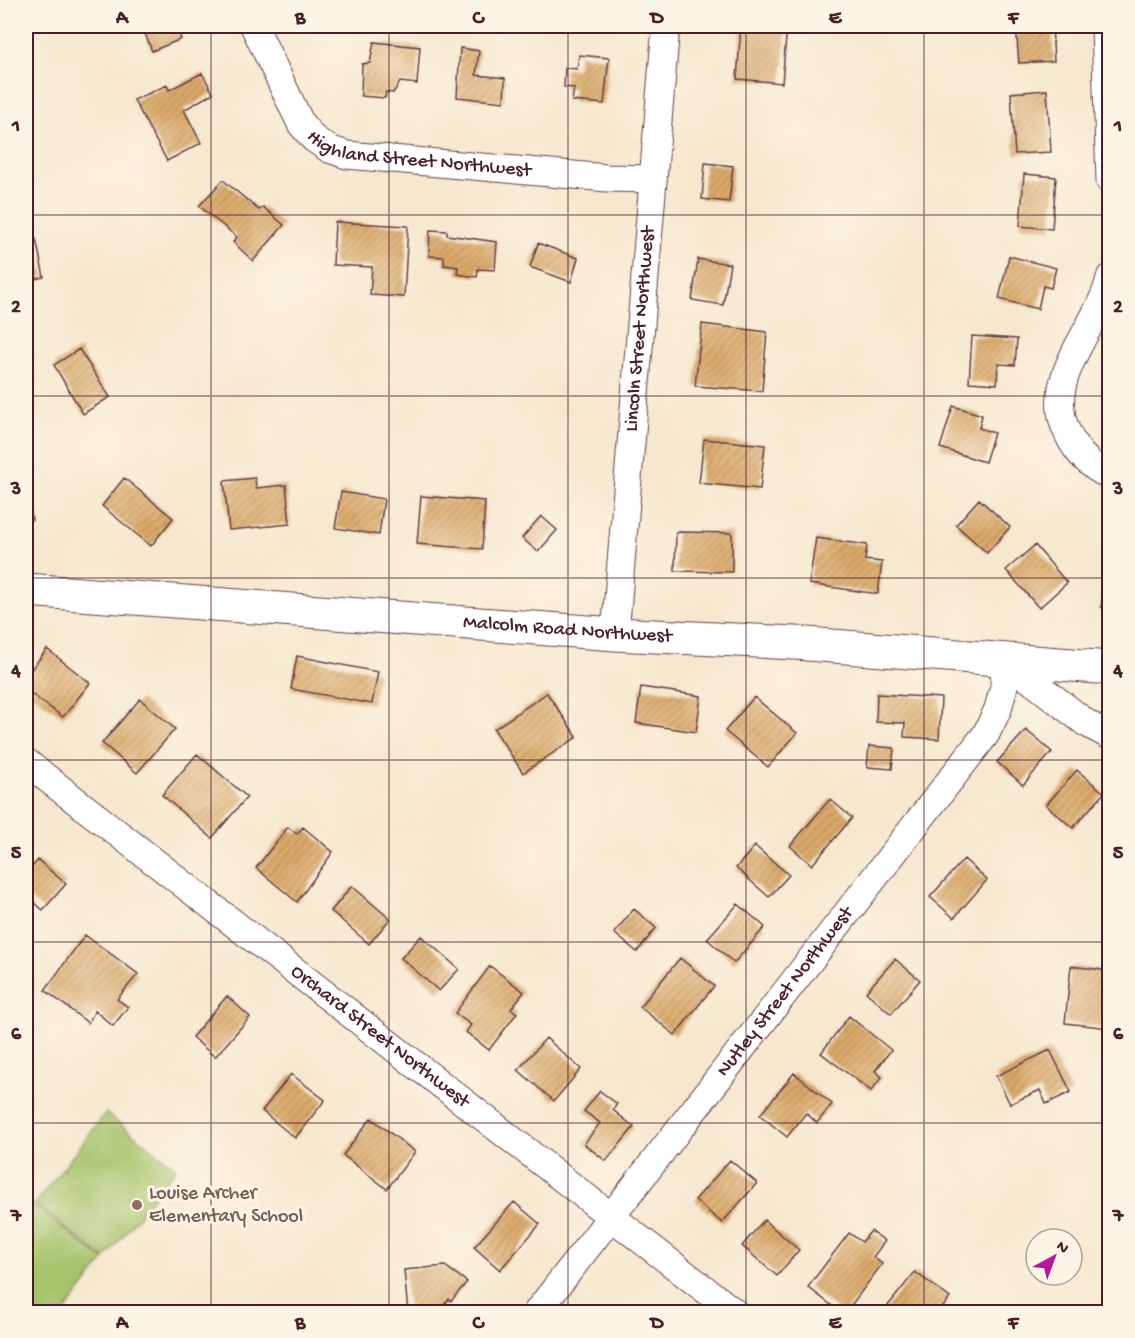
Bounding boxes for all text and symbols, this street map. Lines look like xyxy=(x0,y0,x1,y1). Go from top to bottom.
text: A xyxy=(115,8,130,31)
text: B xyxy=(294,8,306,31)
text: C xyxy=(472,8,486,31)
text: D xyxy=(648,8,664,31)
text: E xyxy=(829,8,843,31)
text: F xyxy=(1007,8,1020,31)
text: 1 xyxy=(11,116,20,139)
text: 1 xyxy=(1113,116,1122,139)
street label: Highland Street Northwest xyxy=(301,126,534,183)
street label: Lincoln Street Northwest xyxy=(621,224,661,433)
text: 2 xyxy=(11,297,21,320)
text: 2 xyxy=(1113,297,1123,320)
text: 3 xyxy=(10,479,21,502)
text: 3 xyxy=(1112,479,1123,502)
street label: Malcolm Road Northwest xyxy=(462,611,674,648)
text: 4 xyxy=(10,661,21,684)
text: 4 xyxy=(1112,661,1123,684)
text: 5 xyxy=(11,843,22,866)
text: 5 xyxy=(1113,843,1124,866)
street label: Nutley Street Northwest xyxy=(712,901,860,1082)
street label: Orchard Street Northwest xyxy=(286,960,475,1115)
text: 6 xyxy=(11,1024,22,1047)
text: 6 xyxy=(1113,1024,1124,1047)
place label: Louise Archer Elementary School xyxy=(149,1183,303,1229)
marker: Louise Archer Elementary School xyxy=(130,1198,144,1212)
text: 7 xyxy=(10,1206,23,1229)
text: 7 xyxy=(1112,1206,1125,1229)
north arrow xyxy=(1024,1227,1084,1287)
text: N xyxy=(1051,1238,1072,1259)
text: A xyxy=(115,1313,130,1336)
text: B xyxy=(294,1313,306,1336)
text: C xyxy=(472,1313,486,1336)
text: D xyxy=(648,1313,664,1336)
text: E xyxy=(829,1313,843,1336)
text: F xyxy=(1007,1313,1020,1336)

